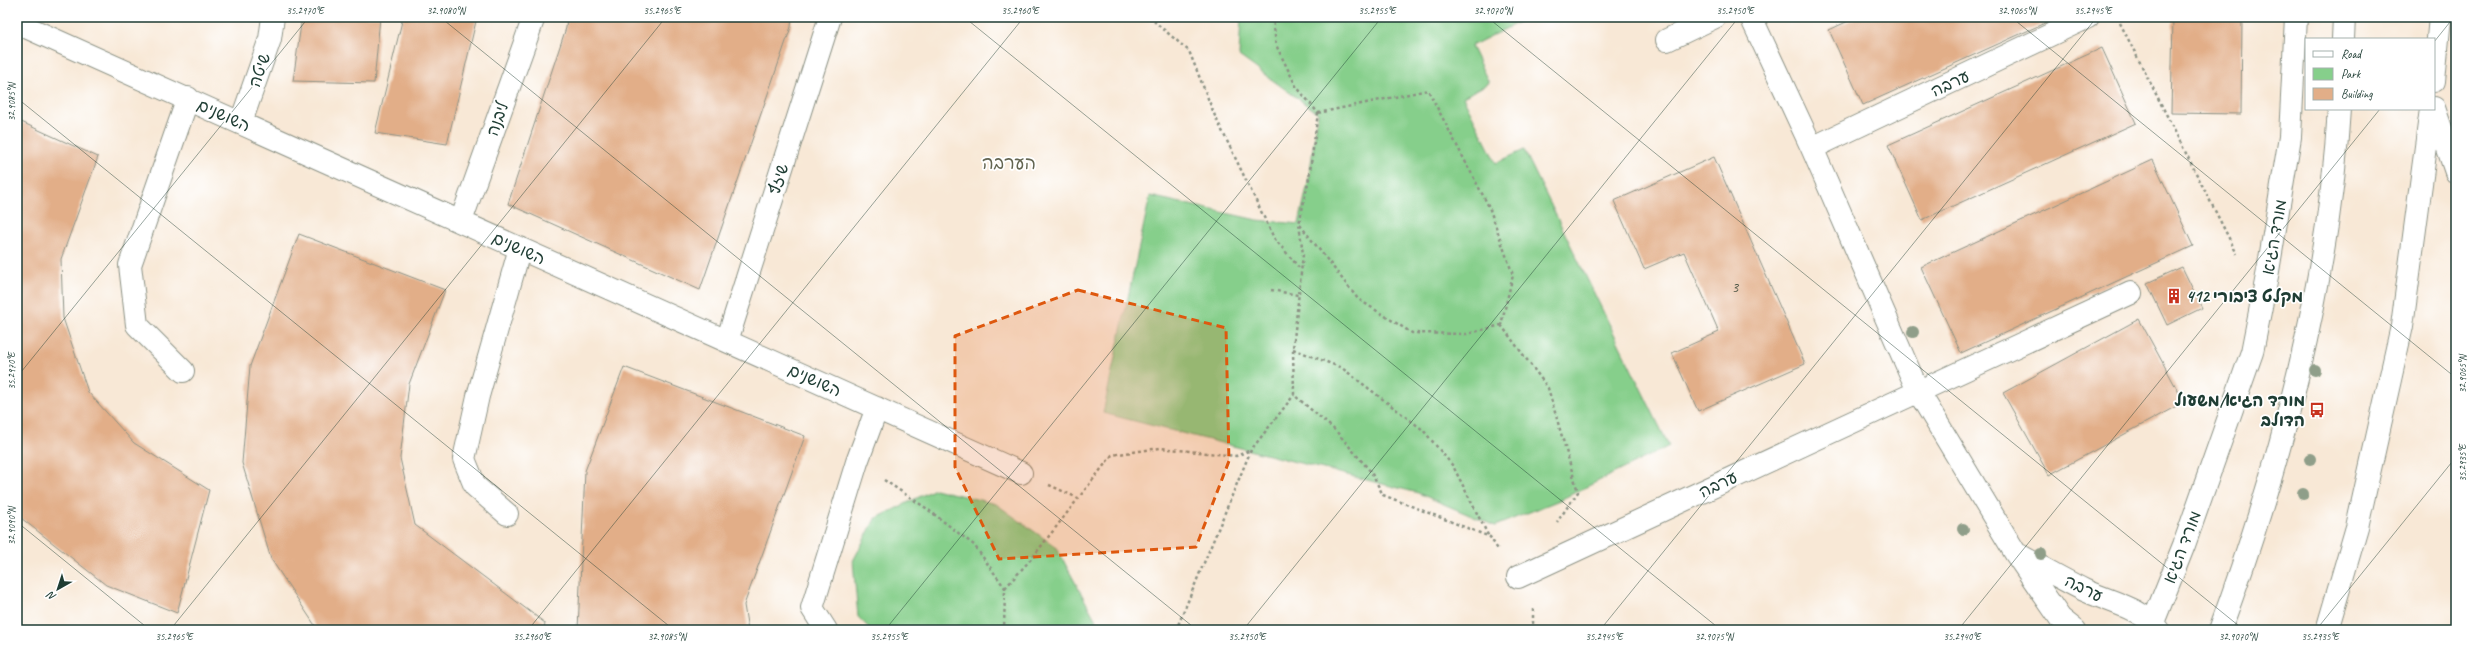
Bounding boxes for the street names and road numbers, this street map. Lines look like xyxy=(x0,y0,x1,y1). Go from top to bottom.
street label: שיטה xyxy=(244,50,275,90)
street label: ערבה xyxy=(1928,65,1973,101)
street label: השושנים xyxy=(194,94,254,136)
street label: ליבנה xyxy=(482,98,514,139)
street label: שיזף xyxy=(764,161,793,197)
street label: מורד הגיא xyxy=(2258,198,2291,277)
street label: השושנים xyxy=(489,227,549,269)
street label: השושנים xyxy=(785,359,845,401)
street label: ערבה xyxy=(1696,466,1741,502)
street label: מורד הגיא xyxy=(2159,508,2206,587)
street label: ערבה xyxy=(2061,570,2106,607)

